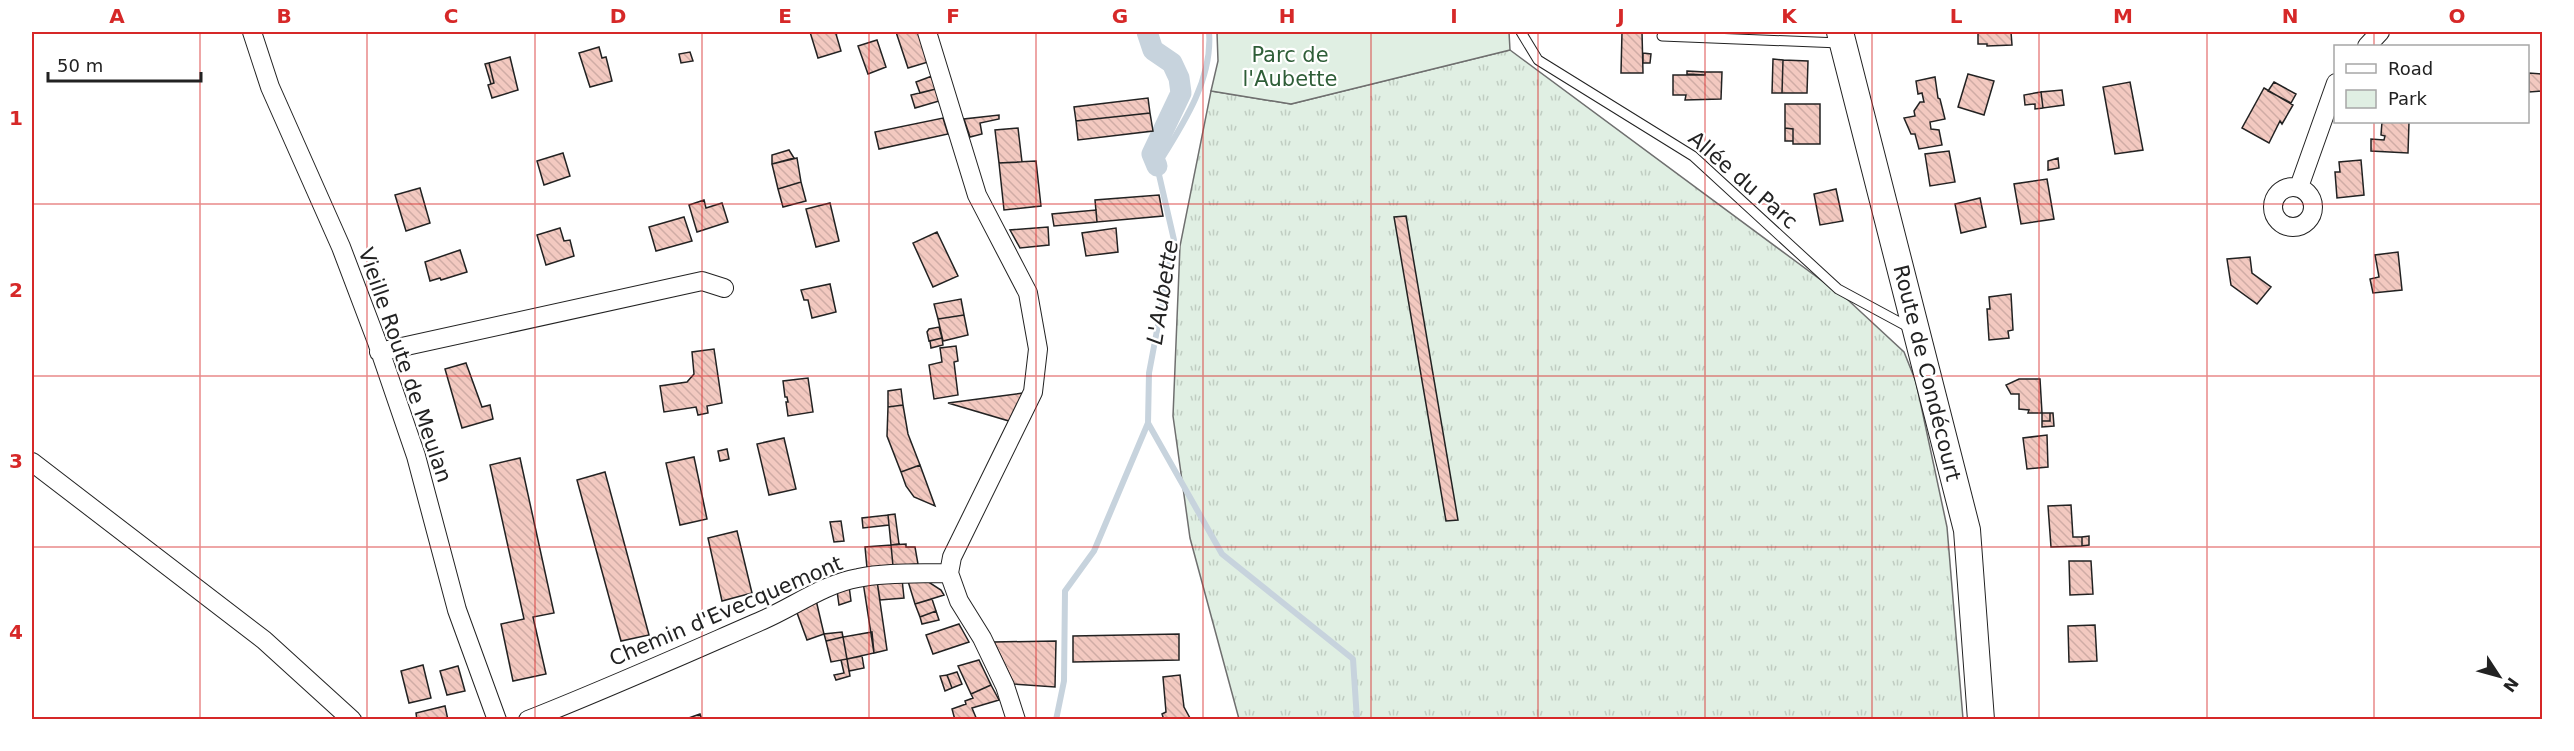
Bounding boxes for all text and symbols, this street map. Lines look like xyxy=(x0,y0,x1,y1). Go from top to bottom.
text: A xyxy=(109,4,125,28)
text: B xyxy=(276,4,292,28)
text: C xyxy=(444,4,458,28)
text: D xyxy=(610,4,626,28)
text: E xyxy=(778,4,792,28)
text: F xyxy=(946,4,960,28)
text: G xyxy=(1112,4,1128,28)
text: H xyxy=(1279,4,1295,28)
text: I xyxy=(1450,4,1458,28)
text: J xyxy=(1615,4,1625,28)
text: K xyxy=(1781,4,1798,28)
text: L xyxy=(1950,4,1963,28)
text: M xyxy=(2113,4,2133,28)
text: N xyxy=(2282,4,2298,28)
text: O xyxy=(2448,4,2466,28)
park label: Parc de l'Aubette xyxy=(1243,43,1337,91)
scale bar xyxy=(48,45,201,83)
legend xyxy=(2334,45,2529,123)
text: 50 m xyxy=(57,55,103,76)
text: Road xyxy=(2388,58,2433,79)
text: Park xyxy=(2388,88,2427,109)
text: 1 xyxy=(9,106,23,130)
street label: Allée du Parc xyxy=(1684,126,1802,234)
water label: L'Aubette xyxy=(1142,238,1183,346)
street label: Vieille Route de Meulan xyxy=(353,244,457,486)
street label: Route de Condécourt xyxy=(1888,262,1966,484)
text: 2 xyxy=(9,278,23,302)
text: 3 xyxy=(9,449,23,473)
street label: Chemin d'Evecquemont xyxy=(606,551,846,671)
text: 4 xyxy=(9,620,23,644)
north arrow xyxy=(2469,646,2529,706)
text: N xyxy=(2499,674,2522,696)

